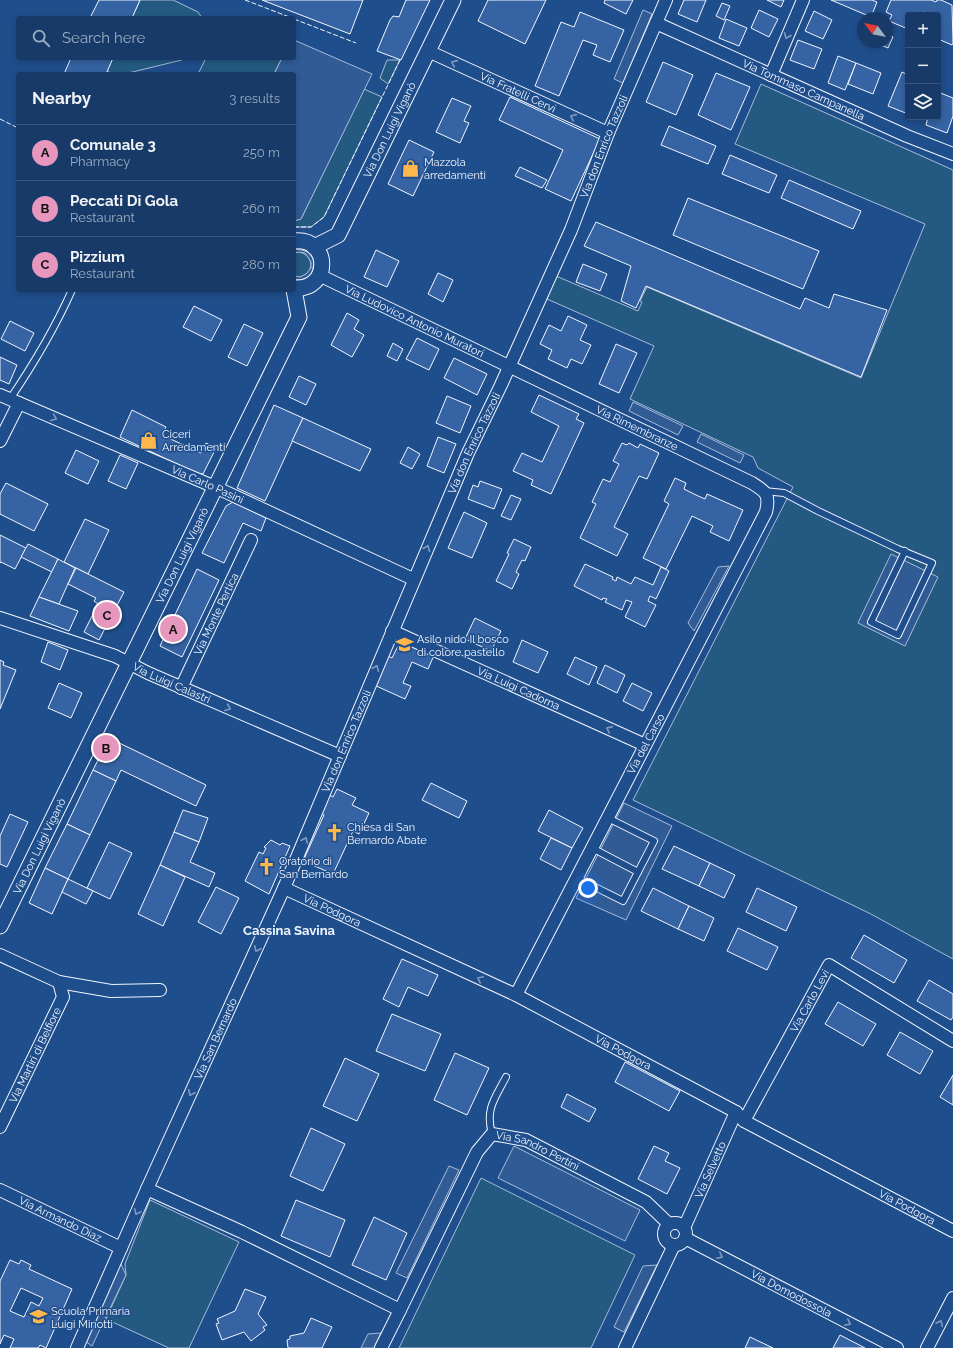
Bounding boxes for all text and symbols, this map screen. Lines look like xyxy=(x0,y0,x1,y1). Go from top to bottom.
north arrow xyxy=(857,12,893,48)
map controls xyxy=(905,12,941,120)
button: + xyxy=(905,12,941,48)
search box xyxy=(16,16,296,60)
icon: search xyxy=(30,27,52,49)
text: Search here xyxy=(62,29,145,47)
one-way arrow xyxy=(784,32,792,39)
button: − xyxy=(905,48,941,84)
street label: Via Tommaso Campanella xyxy=(741,56,867,123)
one-way arrow xyxy=(451,60,459,68)
street label: Via Fratelli Cervi xyxy=(478,69,558,115)
street label: Via Don Luigi Viganò xyxy=(361,79,419,180)
button: layers xyxy=(905,84,941,120)
text: Nearby xyxy=(32,88,91,108)
text: 3 results xyxy=(230,91,280,106)
street label: Via don Enrico Tazzoli xyxy=(577,93,630,200)
one-way arrow xyxy=(569,114,577,122)
text: Comunale 3 xyxy=(70,136,156,154)
text: A xyxy=(41,145,49,160)
text: 250 m xyxy=(243,145,280,160)
text: Pharmacy xyxy=(70,154,130,169)
place label: Mazzola arredamenti xyxy=(424,156,486,182)
shop icon: Mazzola arredamenti xyxy=(401,158,421,178)
text: Peccati Di Gola xyxy=(70,192,178,210)
text: B xyxy=(41,201,49,216)
text: 260 m xyxy=(242,201,280,216)
text: Restaurant xyxy=(70,210,135,225)
text: Pizzium xyxy=(70,248,125,266)
text: C xyxy=(41,257,49,272)
text: 280 m xyxy=(242,257,280,272)
text: Restaurant xyxy=(70,266,135,281)
street label: Via Ludovico Antonio Muratori xyxy=(343,282,486,360)
street label: Via don Enrico Tazzoli xyxy=(445,391,503,496)
street label: Via Rimembranze xyxy=(594,403,681,453)
one-way arrow xyxy=(51,414,58,422)
place label: Ciceri Arredamenti xyxy=(162,428,225,454)
shop icon: Ciceri Arredamenti xyxy=(139,430,159,450)
street label: Via Carlo Pasini xyxy=(169,463,246,506)
street label: Via Don Luigi Viganò xyxy=(153,505,211,605)
one-way arrow xyxy=(422,545,430,552)
street label: Via Monte Pertica xyxy=(191,571,241,657)
pin: C xyxy=(94,600,120,630)
pin: A xyxy=(160,614,186,644)
place label: Asilo nido Il bosco di colore pastello xyxy=(417,633,509,659)
school or university icon: Asilo nido Il bosco di colore pastello xyxy=(394,635,414,655)
street label: Via Luigi Calastri xyxy=(131,660,213,706)
one-way arrow xyxy=(372,664,380,671)
street label: Via Luigi Cadorna xyxy=(475,664,562,712)
street label: Via don Enrico Tazzoli xyxy=(319,688,374,794)
one-way arrow xyxy=(224,703,232,711)
street label: Via del Carso xyxy=(625,711,668,776)
one-way arrow xyxy=(606,725,613,733)
pin: B xyxy=(93,733,119,763)
street label: Via Don Luigi Viganò xyxy=(10,796,68,896)
place label: Chiesa di San Bernardo Abate xyxy=(347,821,427,847)
church icon: Chiesa di San Bernardo Abate xyxy=(324,823,344,843)
one-way arrow xyxy=(300,836,308,843)
place label: Oratorio di San Bernardo xyxy=(279,855,348,881)
church icon: Oratorio di San Bernardo xyxy=(256,857,276,877)
your location xyxy=(578,878,598,898)
street label: Via Podgora xyxy=(301,891,363,929)
district label: Cassina Savina xyxy=(243,923,335,938)
one-way arrow xyxy=(253,946,261,953)
street label: Via Carlo Levi xyxy=(787,967,832,1034)
one-way arrow xyxy=(477,976,485,984)
street label: Via San Bernardo xyxy=(191,996,240,1081)
street label: Via Martiri di Belfiore xyxy=(6,1005,64,1105)
street label: Via Podgora xyxy=(593,1032,654,1072)
one-way arrow xyxy=(188,1089,196,1097)
street label: Via Sandro Pertini xyxy=(495,1128,582,1173)
street label: Via Selvetto xyxy=(692,1139,729,1200)
street label: Via Podgora xyxy=(877,1187,938,1227)
street label: Via Armando Diaz xyxy=(17,1194,104,1245)
one-way arrow xyxy=(134,1207,142,1215)
one-way arrow xyxy=(716,1252,723,1259)
street label: Via Domodossola xyxy=(749,1267,834,1320)
place label: Scuola Primaria Luigi Minotti xyxy=(51,1305,130,1331)
school or university icon: Scuola Primaria Luigi Minotti xyxy=(28,1307,48,1327)
one-way arrow xyxy=(844,1318,851,1325)
one-way arrow xyxy=(935,1320,943,1327)

